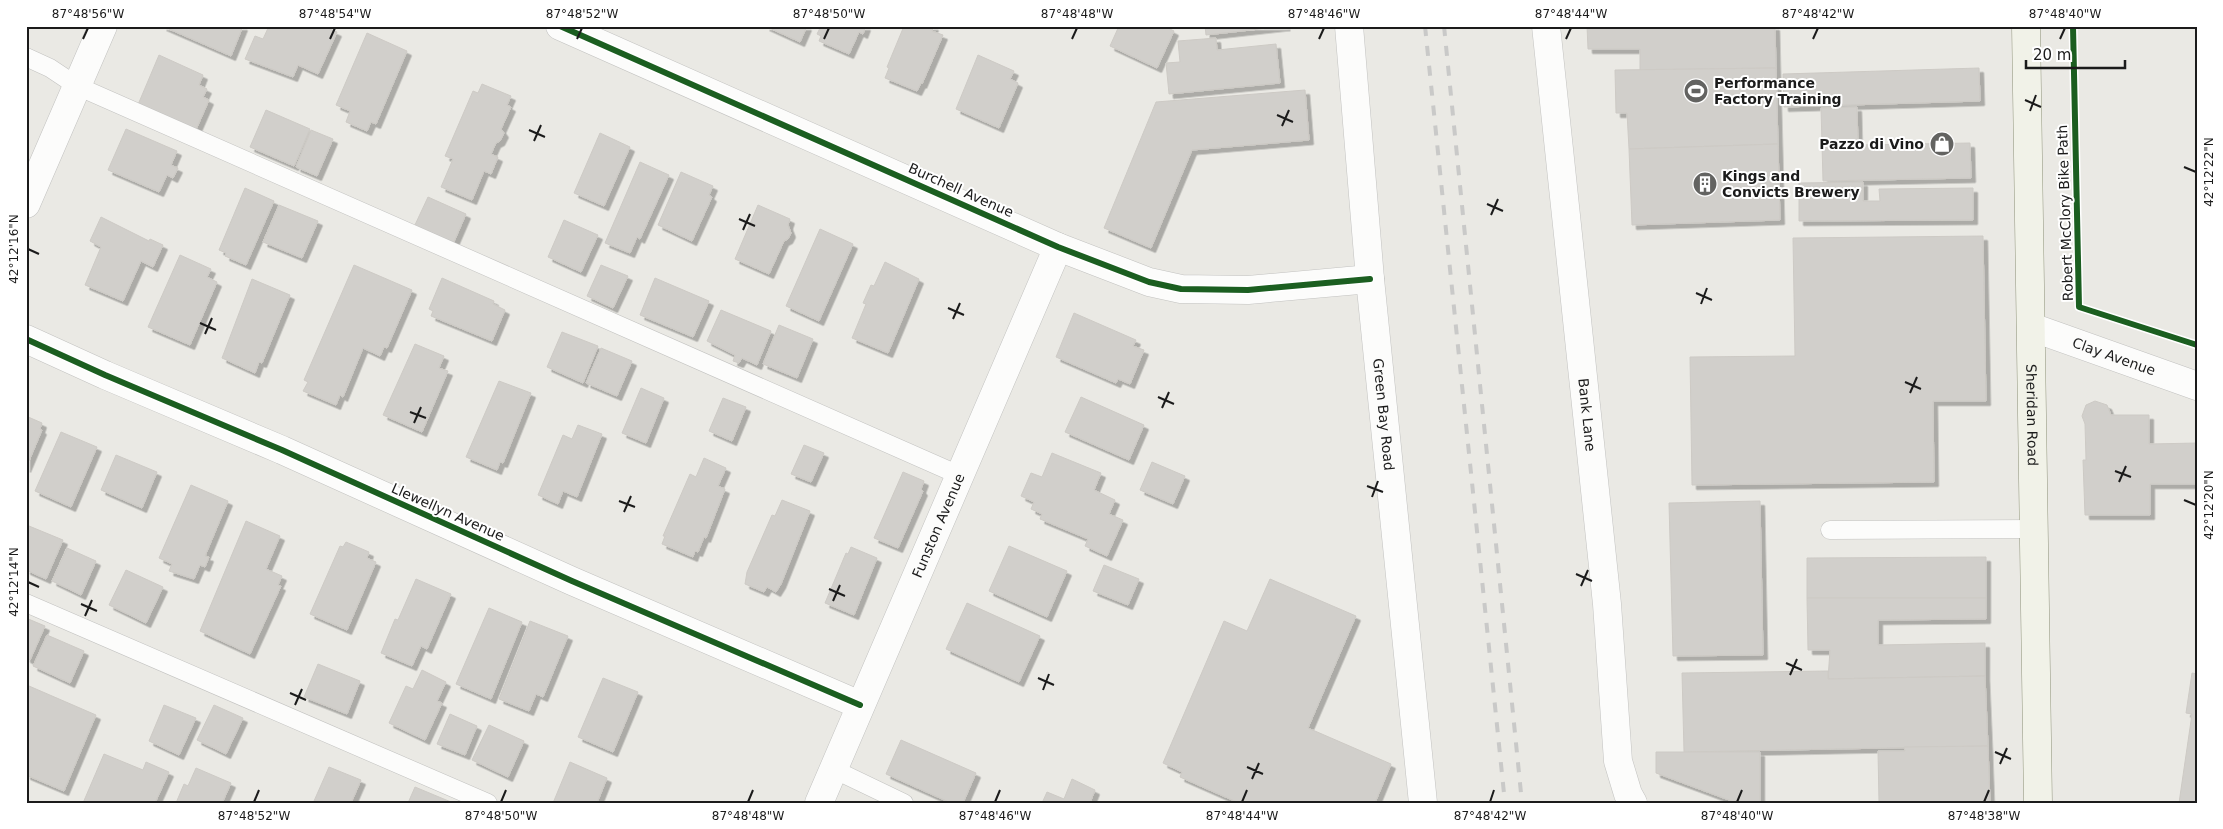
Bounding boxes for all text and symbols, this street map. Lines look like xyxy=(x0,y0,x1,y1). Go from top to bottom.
text: 87°48'56"W xyxy=(52,7,124,21)
text: 87°48'54"W xyxy=(299,7,371,21)
text: 87°48'52"W xyxy=(546,7,618,21)
text: 87°48'50"W xyxy=(793,7,865,21)
text: 87°48'48"W xyxy=(1041,7,1113,21)
text: 87°48'46"W xyxy=(1288,7,1360,21)
text: 87°48'44"W xyxy=(1535,7,1607,21)
text: 87°48'42"W xyxy=(1782,7,1854,21)
text: 87°48'40"W xyxy=(2029,7,2101,21)
scale bar xyxy=(2026,38,2124,70)
text: 20 m xyxy=(2033,46,2071,64)
place label: Performance Factory Training xyxy=(1714,75,1842,107)
sports icon: Performance Factory Training xyxy=(1683,78,1709,104)
street label: Robert McClory Bike Path xyxy=(2054,125,2076,301)
shop icon: Pazzo di Vino xyxy=(1929,131,1955,157)
place label: Pazzo di Vino xyxy=(1819,136,1924,152)
text: 42°12'22"N xyxy=(2202,137,2216,207)
street label: Burchell Avenue xyxy=(906,160,1016,220)
place label: Kings and Convicts Brewery xyxy=(1722,168,1860,200)
building icon: Kings and Convicts Brewery xyxy=(1692,171,1718,197)
text: 42°12'16"N xyxy=(7,214,21,284)
street label: Clay Avenue xyxy=(2070,334,2158,379)
street label: Green Bay Road xyxy=(1370,357,1397,471)
street label: Sheridan Road xyxy=(2023,364,2041,466)
street label: Bank Lane xyxy=(1575,377,1599,452)
text: 42°12'20"N xyxy=(2202,470,2216,540)
street label: Funston Avenue xyxy=(909,471,968,580)
street label: Llewellyn Avenue xyxy=(389,480,507,544)
text: 42°12'14"N xyxy=(7,547,21,617)
text: 87°48'52"W xyxy=(218,809,290,823)
text: 87°48'50"W xyxy=(465,809,537,823)
text: 87°48'48"W xyxy=(712,809,784,823)
text: 87°48'46"W xyxy=(959,809,1031,823)
text: 87°48'44"W xyxy=(1206,809,1278,823)
text: 87°48'42"W xyxy=(1454,809,1526,823)
text: 87°48'40"W xyxy=(1701,809,1773,823)
text: 87°48'38"W xyxy=(1948,809,2020,823)

